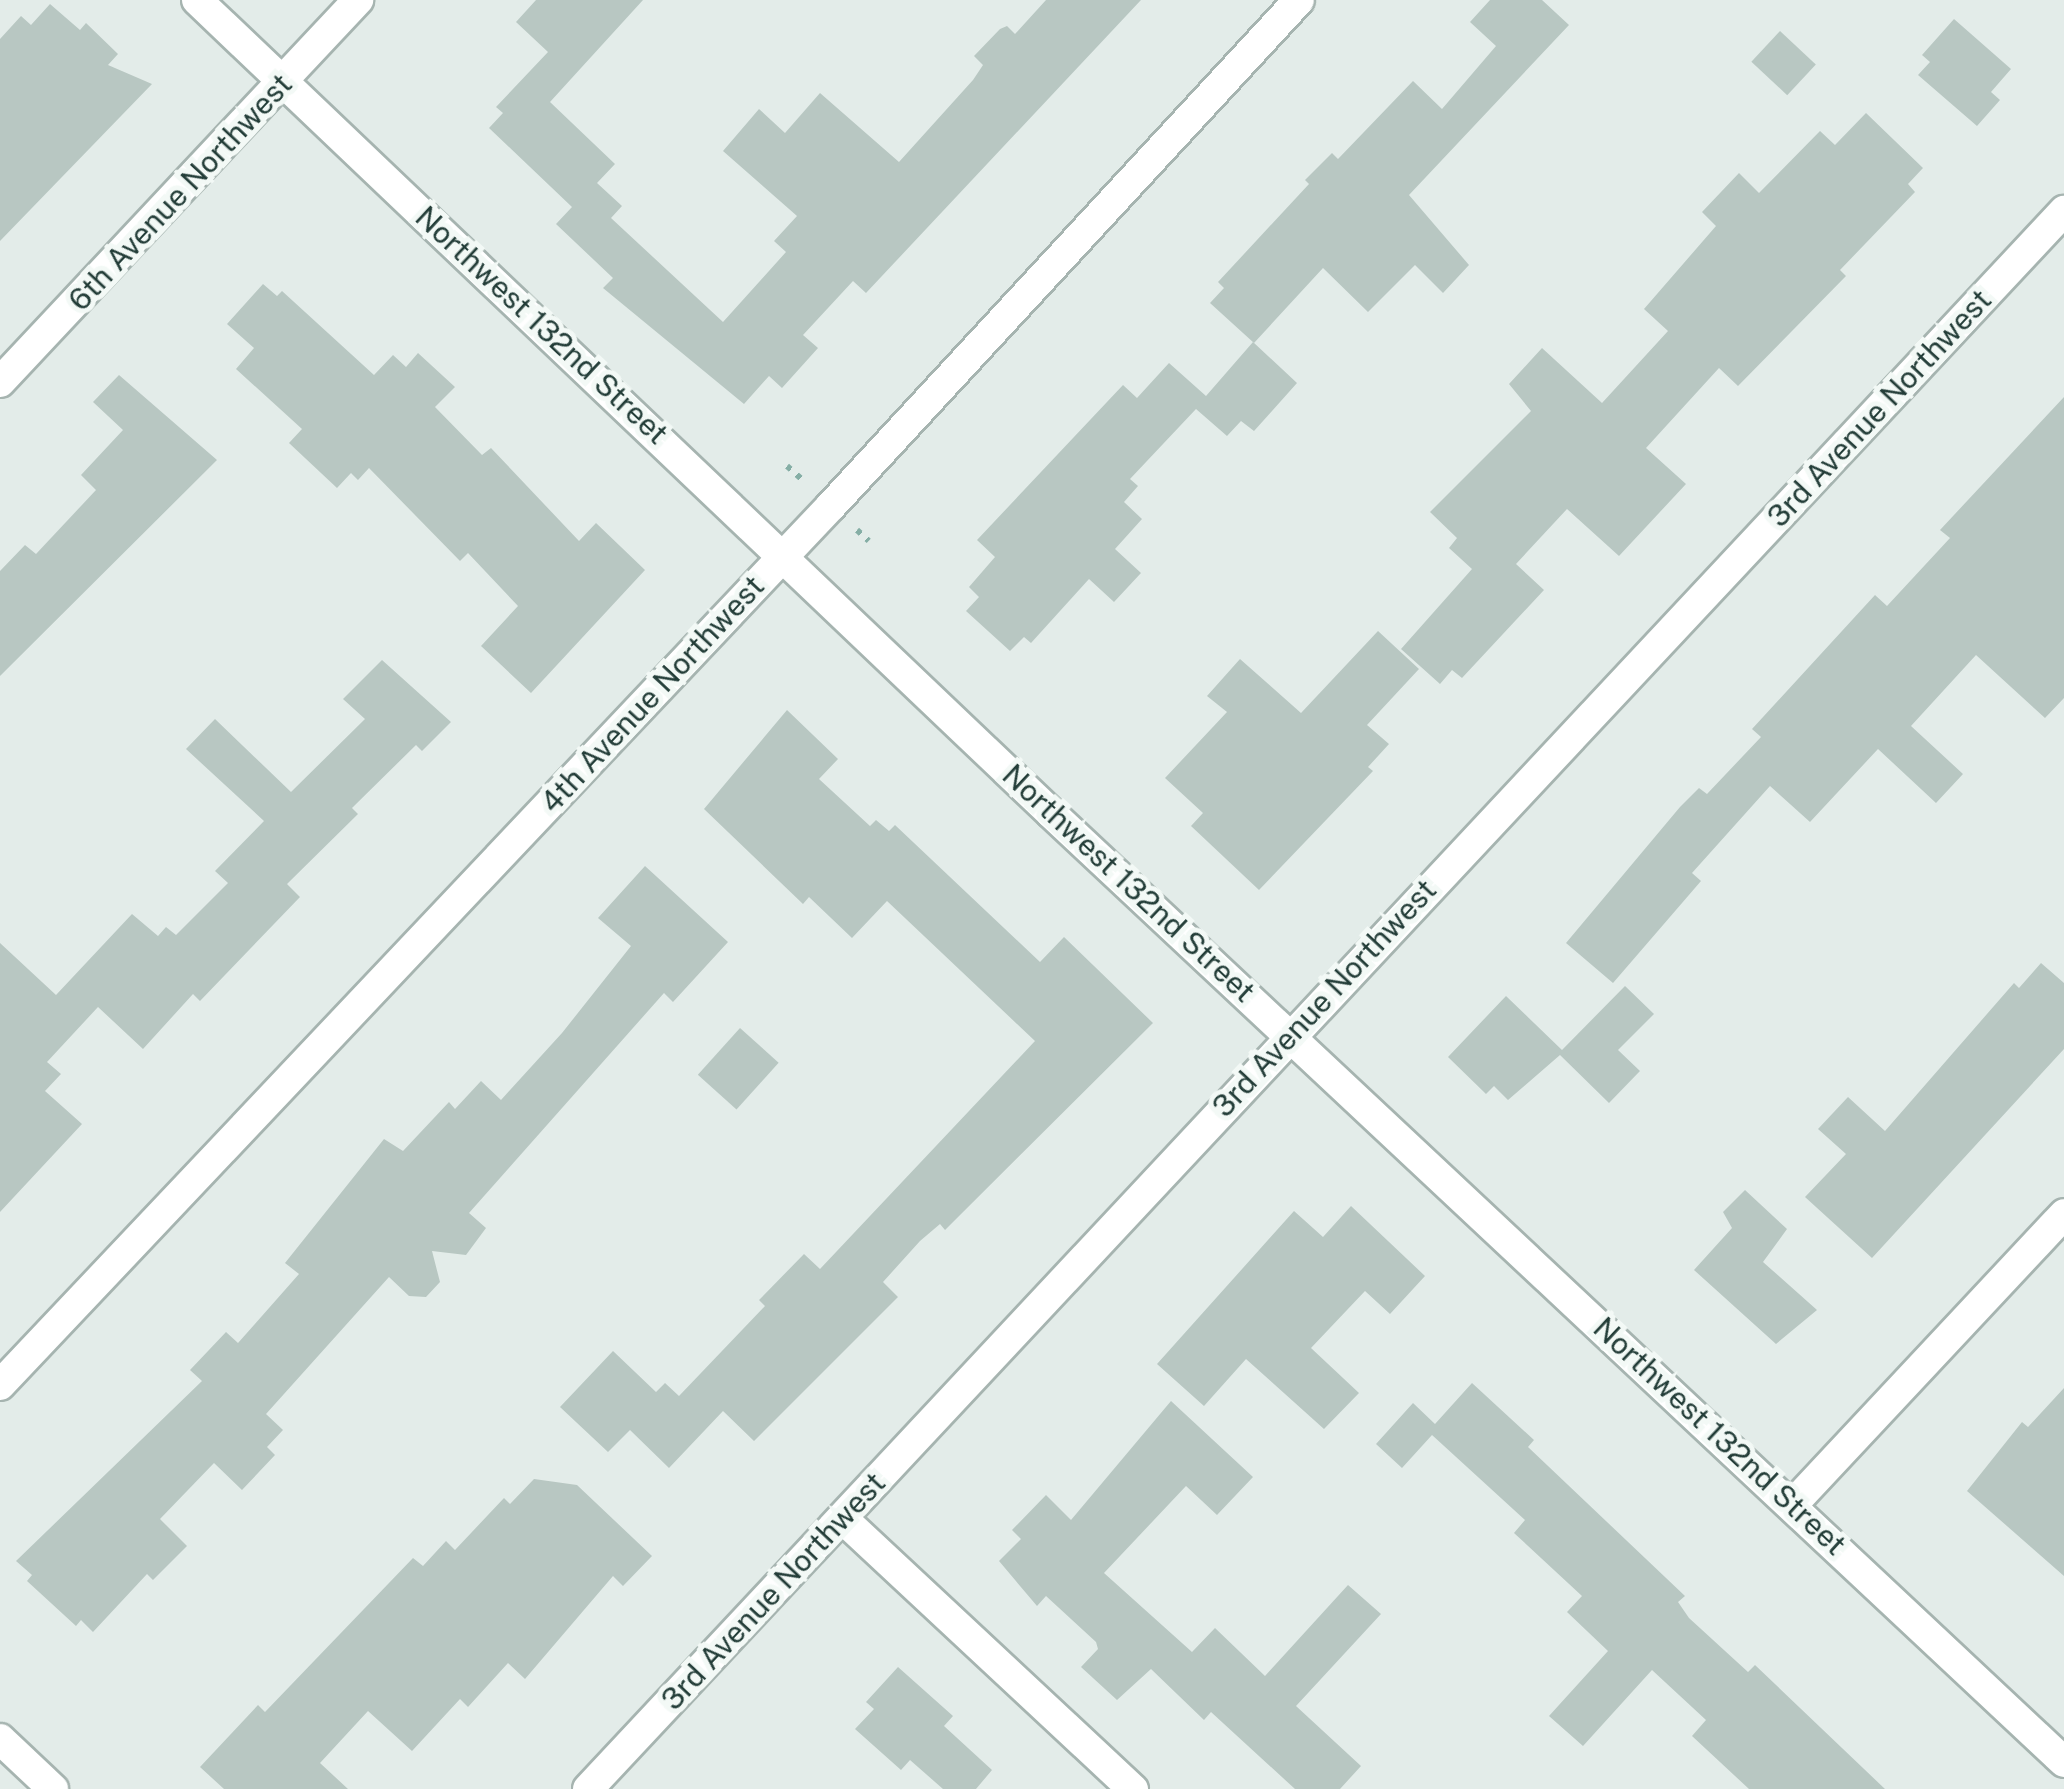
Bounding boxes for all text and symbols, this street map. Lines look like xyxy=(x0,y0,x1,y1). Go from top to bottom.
street label: 6th Avenue Northwest xyxy=(61,66,299,318)
street label: Northwest 132nd Street xyxy=(408,199,676,451)
street label: 3rd Avenue Northwest xyxy=(1760,282,1998,534)
street label: 4th Avenue Northwest xyxy=(533,568,771,820)
street label: Northwest 132nd Street xyxy=(995,757,1263,1009)
street label: 3rd Avenue Northwest xyxy=(1205,872,1443,1124)
street label: Northwest 132nd Street xyxy=(1586,1310,1854,1562)
street label: 3rd Avenue Northwest xyxy=(654,1465,892,1717)

